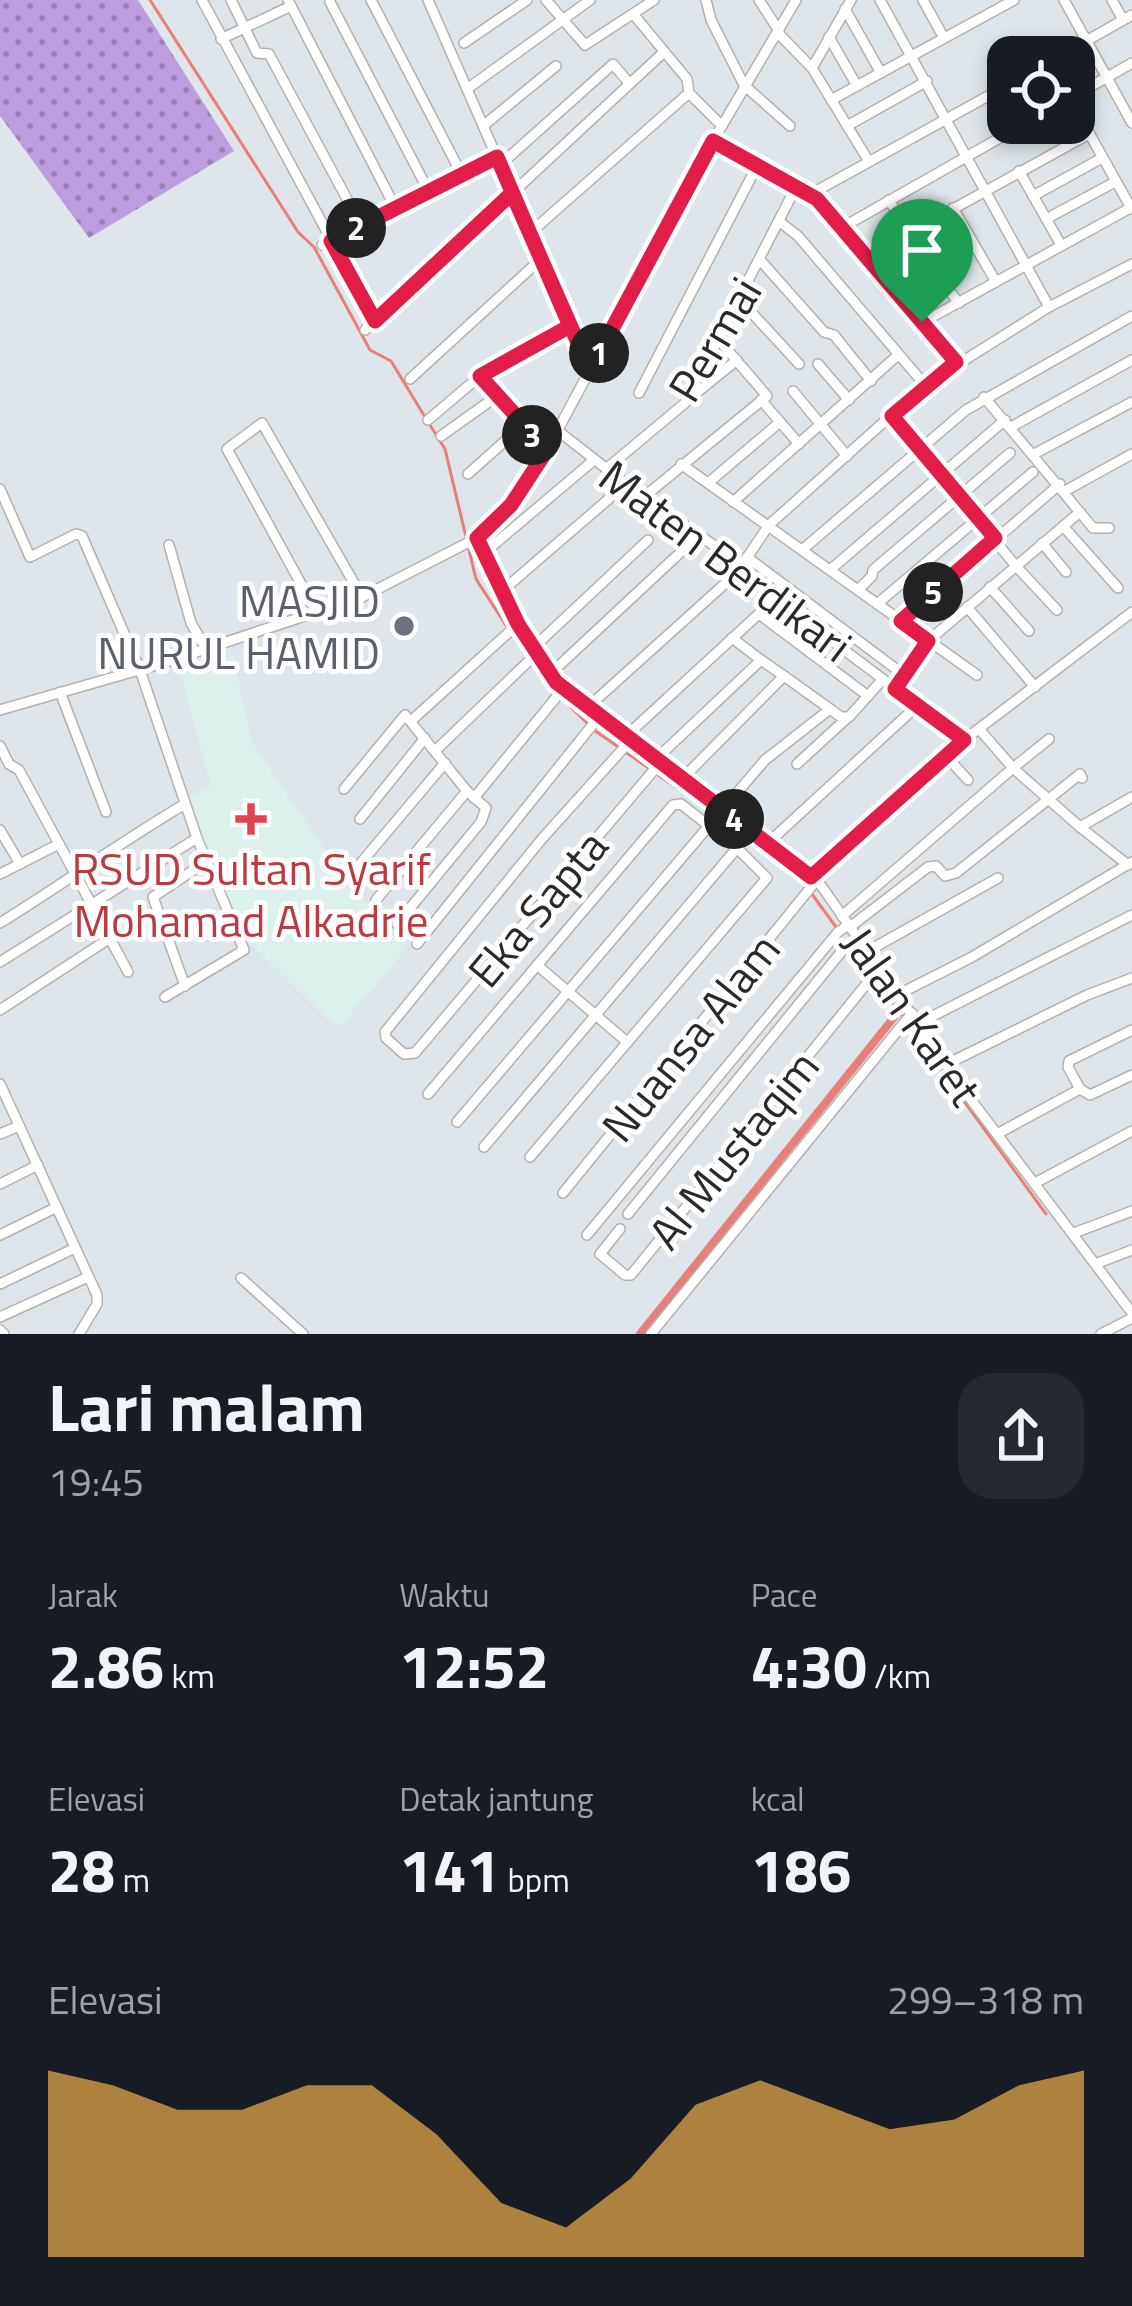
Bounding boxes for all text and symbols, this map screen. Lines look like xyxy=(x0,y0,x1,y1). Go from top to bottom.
map controls xyxy=(987,36,1095,144)
button: locate xyxy=(987,36,1095,144)
pin: 2 xyxy=(326,198,386,258)
pin xyxy=(871,199,973,322)
text: 2 xyxy=(347,203,365,253)
icon: arrive xyxy=(889,217,955,283)
street label: Permai xyxy=(650,264,778,414)
pin: 1 xyxy=(569,323,629,383)
text: 1 xyxy=(590,328,608,378)
pin: 3 xyxy=(502,405,562,465)
text: 3 xyxy=(523,410,541,460)
street label: Maten Berdikari xyxy=(585,442,867,678)
pin: 5 xyxy=(903,562,963,622)
place label: MASJID NURUL HAMID xyxy=(97,566,380,686)
text: 5 xyxy=(924,567,942,617)
marker: MASJID NURUL HAMID xyxy=(391,613,417,639)
pin: 4 xyxy=(704,789,764,849)
text: 4 xyxy=(725,794,743,844)
marker: RSUD Sultan Syarif Mohamad Alkadrie xyxy=(235,803,267,835)
street label: Eka Sapta xyxy=(451,814,623,1002)
place label: RSUD Sultan Syarif Mohamad Alkadrie xyxy=(71,834,431,954)
street label: Jalan Karet xyxy=(827,913,1000,1119)
street label: Nuansa Alam xyxy=(584,918,796,1156)
street label: Al Mustaqim xyxy=(631,1035,835,1263)
text: Lari malam xyxy=(48,1356,365,1457)
button: share xyxy=(958,1373,1084,1499)
text: 19:45 xyxy=(48,1452,144,1511)
text: Jarak xyxy=(48,1570,118,1620)
text: Waktu xyxy=(399,1570,490,1620)
text: Pace xyxy=(751,1570,817,1620)
text: 2.86 xyxy=(48,1620,164,1711)
text: 12:52 xyxy=(399,1620,549,1711)
text: 4:30 xyxy=(751,1620,867,1711)
text: km xyxy=(164,1651,215,1701)
text: /km xyxy=(867,1651,931,1701)
text: Elevasi xyxy=(48,1774,145,1824)
text: Detak jantung xyxy=(399,1774,594,1824)
text: kcal xyxy=(751,1774,805,1824)
text: 28 xyxy=(48,1824,115,1915)
text: 141 xyxy=(399,1824,500,1915)
text: 186 xyxy=(751,1824,851,1915)
text: m xyxy=(115,1855,150,1905)
text: bpm xyxy=(500,1855,570,1905)
text: Elevasi xyxy=(48,1970,163,2029)
text: 299–318 m xyxy=(887,1970,1084,2029)

